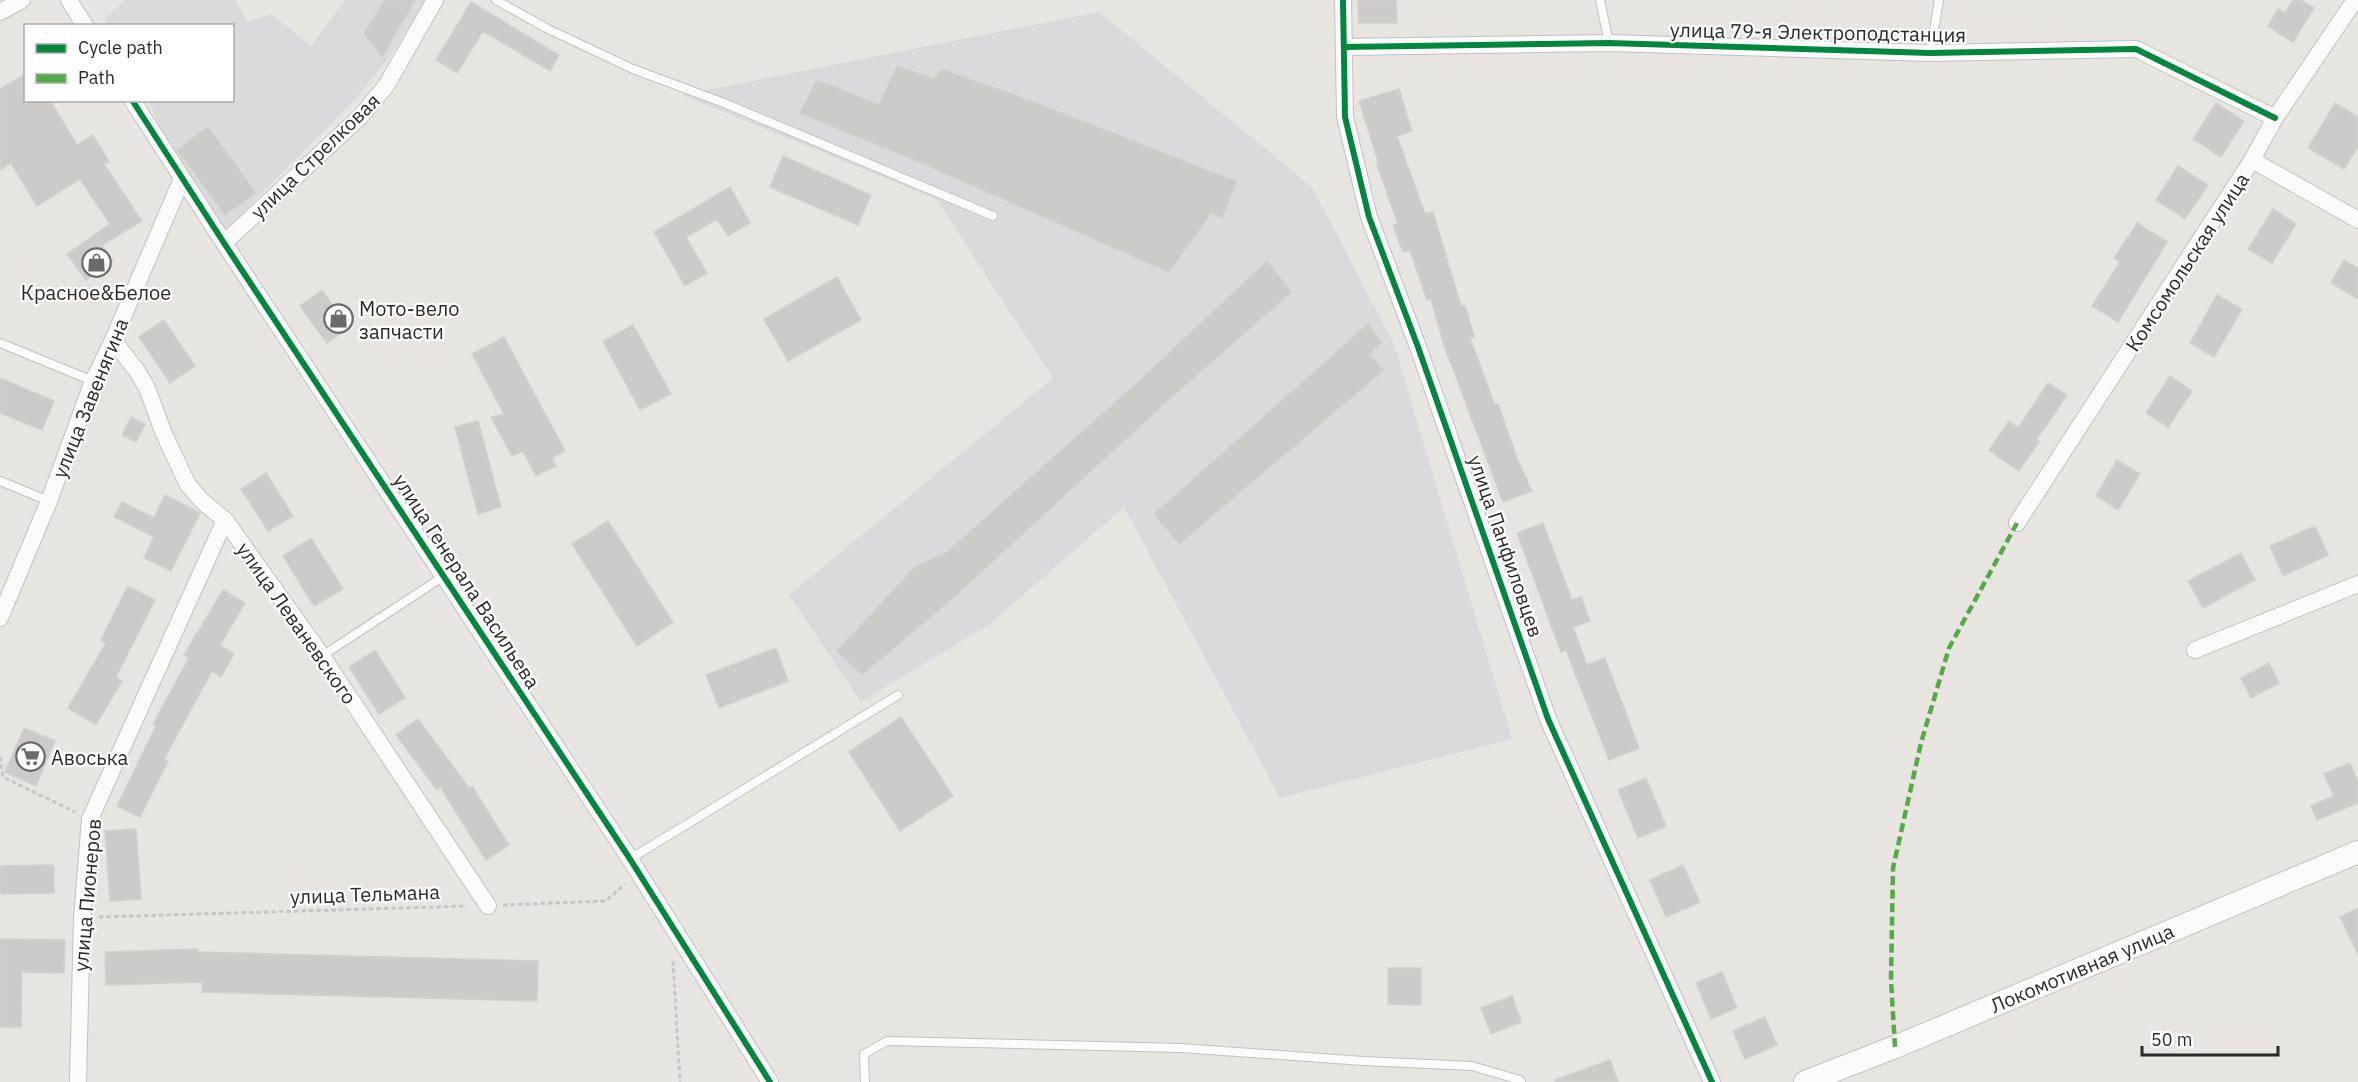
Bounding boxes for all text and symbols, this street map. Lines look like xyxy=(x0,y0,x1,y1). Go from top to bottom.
street label: улица 79-я Электроподстанция xyxy=(1670,16,1966,48)
legend xyxy=(24,24,234,102)
text: Cycle path xyxy=(78,36,163,59)
text: Path xyxy=(78,66,115,89)
street label: улица Стрелковая xyxy=(244,87,386,225)
street label: Комсомольская улица xyxy=(2119,167,2255,357)
shop icon: Красное&Белое xyxy=(80,246,112,278)
place label: Красное&Белое xyxy=(21,279,171,306)
place label: Мото-вело запчасти xyxy=(359,295,459,345)
shop icon: Мото-вело запчасти xyxy=(322,303,354,335)
street label: улица Завенягина xyxy=(46,314,135,482)
street label: улица Панфиловцев xyxy=(1462,451,1550,641)
street label: улица Генерала Васильева xyxy=(387,468,547,694)
street label: улица Леваневского xyxy=(231,537,363,709)
supermarket icon: Авоська xyxy=(14,741,46,773)
place label: Авоська xyxy=(51,744,128,771)
street label: улица Пионеров xyxy=(67,817,107,973)
street label: улица Тельмана xyxy=(290,878,441,910)
street label: Локомотивная улица xyxy=(1986,917,2178,1019)
scale bar xyxy=(2142,1019,2278,1057)
text: 50 m xyxy=(2151,1028,2193,1051)

